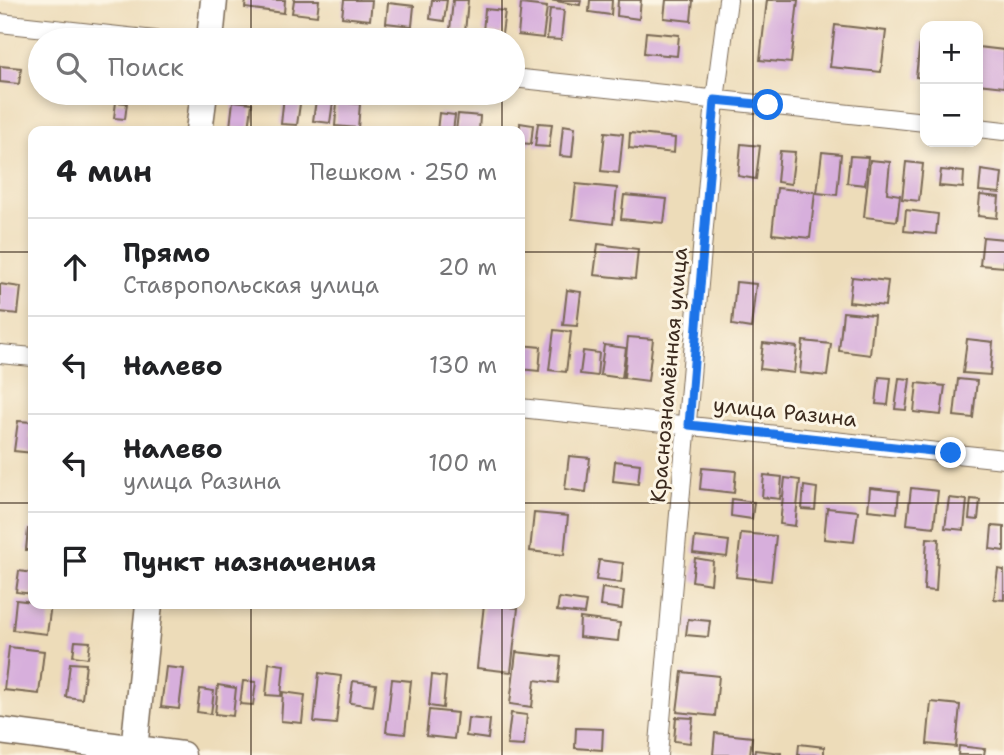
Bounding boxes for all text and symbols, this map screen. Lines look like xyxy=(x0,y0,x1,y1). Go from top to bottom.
map controls xyxy=(920,21,983,147)
button: + xyxy=(920,21,983,84)
search box xyxy=(28,28,525,105)
icon: search xyxy=(52,48,90,86)
text: Поиск xyxy=(108,49,184,84)
button: − xyxy=(920,84,983,147)
route start xyxy=(752,89,783,120)
text: 4 мин xyxy=(56,151,152,192)
text: Пешком · 250 m xyxy=(310,157,497,187)
text: Прямо xyxy=(123,235,211,270)
street label: Краснознамённая улица xyxy=(644,246,694,504)
icon: ahead xyxy=(56,248,94,286)
text: 20 m xyxy=(438,252,497,282)
text: Ставропольская улица xyxy=(123,270,379,300)
icon: left xyxy=(56,346,94,384)
text: Налево xyxy=(123,348,223,383)
text: 130 m xyxy=(429,350,497,380)
street label: улица Разина xyxy=(712,391,858,433)
text: Налево xyxy=(123,431,223,466)
route end xyxy=(935,437,966,468)
icon: left xyxy=(56,444,94,482)
text: 100 m xyxy=(428,448,497,478)
text: улица Разина xyxy=(123,466,281,496)
icon: arrive xyxy=(56,542,94,580)
text: Пункт назначения xyxy=(123,544,376,579)

